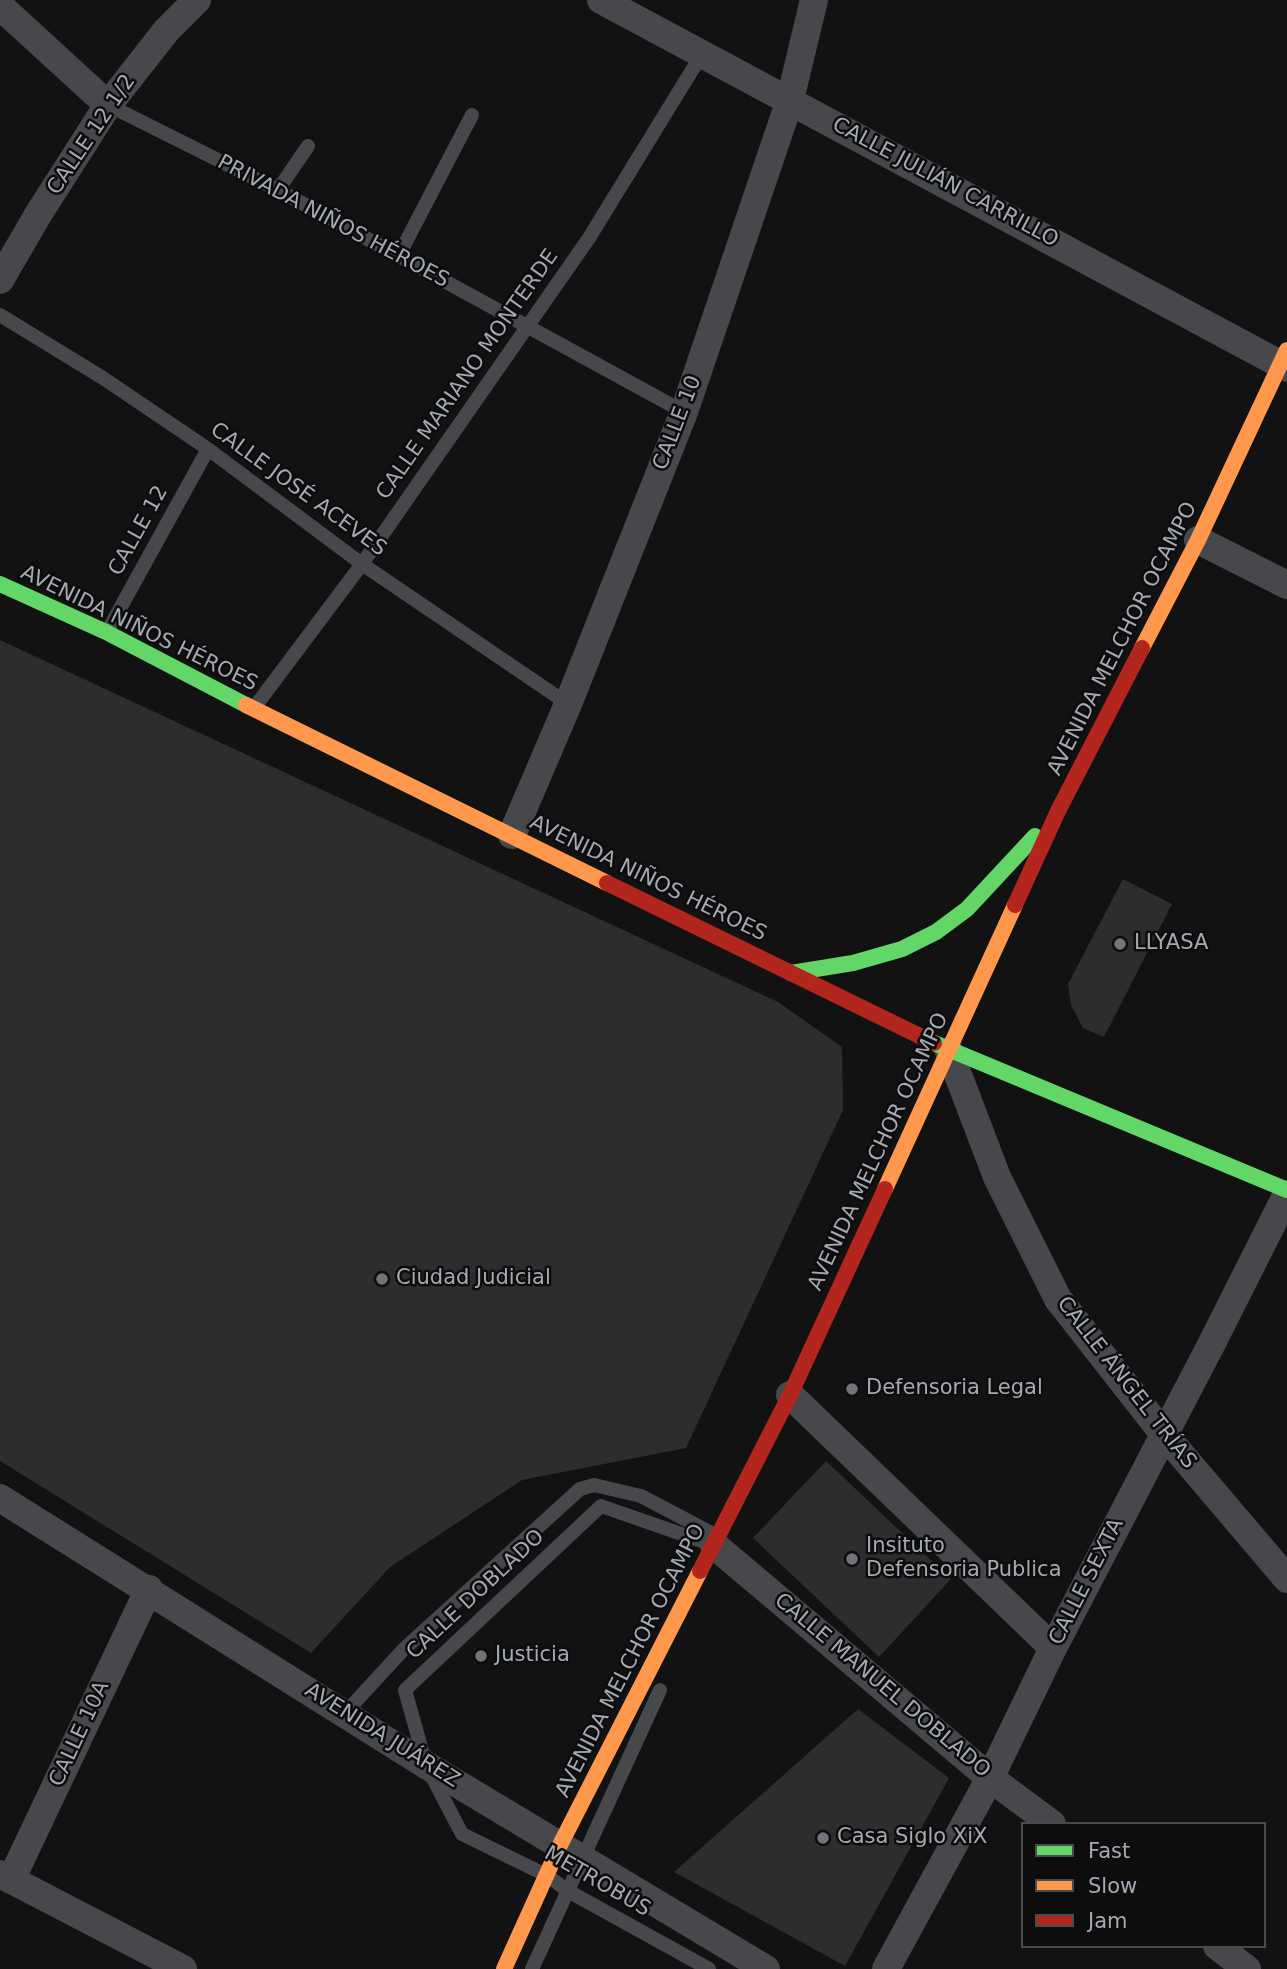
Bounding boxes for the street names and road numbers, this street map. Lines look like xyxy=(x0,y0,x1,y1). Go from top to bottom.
street label: CALLE 12 1/2 xyxy=(43,70,141,200)
street label: CALLE JULIÁN CARRILLO xyxy=(828,113,1062,253)
street label: PRIVADA NIÑOS HÉROES xyxy=(213,150,453,294)
street label: CALLE MARIANO MONTERDE xyxy=(372,245,564,505)
street label: CALLE 10 xyxy=(648,372,708,474)
street label: CALLE JOSÉ ACEVES xyxy=(205,418,391,562)
street label: CALLE 12 xyxy=(104,482,174,580)
street label: AVENIDA MELCHOR OCAMPO xyxy=(1043,498,1203,780)
street label: AVENIDA NIÑOS HÉROES xyxy=(16,561,262,697)
street label: AVENIDA NIÑOS HÉROES xyxy=(525,811,771,947)
street label: AVENIDA MELCHOR OCAMPO xyxy=(803,1009,955,1295)
street label: CALLE ÁNGEL TRÍAS xyxy=(1051,1292,1201,1474)
street label: CALLE SEXTA xyxy=(1044,1515,1130,1649)
street label: AVENIDA MELCHOR OCAMPO xyxy=(551,1520,711,1802)
street label: CALLE DOBLADO xyxy=(402,1525,550,1665)
street label: CALLE MANUEL DOBLADO xyxy=(769,1588,995,1784)
street label: CALLE 10A xyxy=(45,1677,115,1791)
street label: AVENIDA JUÁREZ xyxy=(300,1678,464,1794)
street label: METROBÚS xyxy=(539,1841,655,1923)

